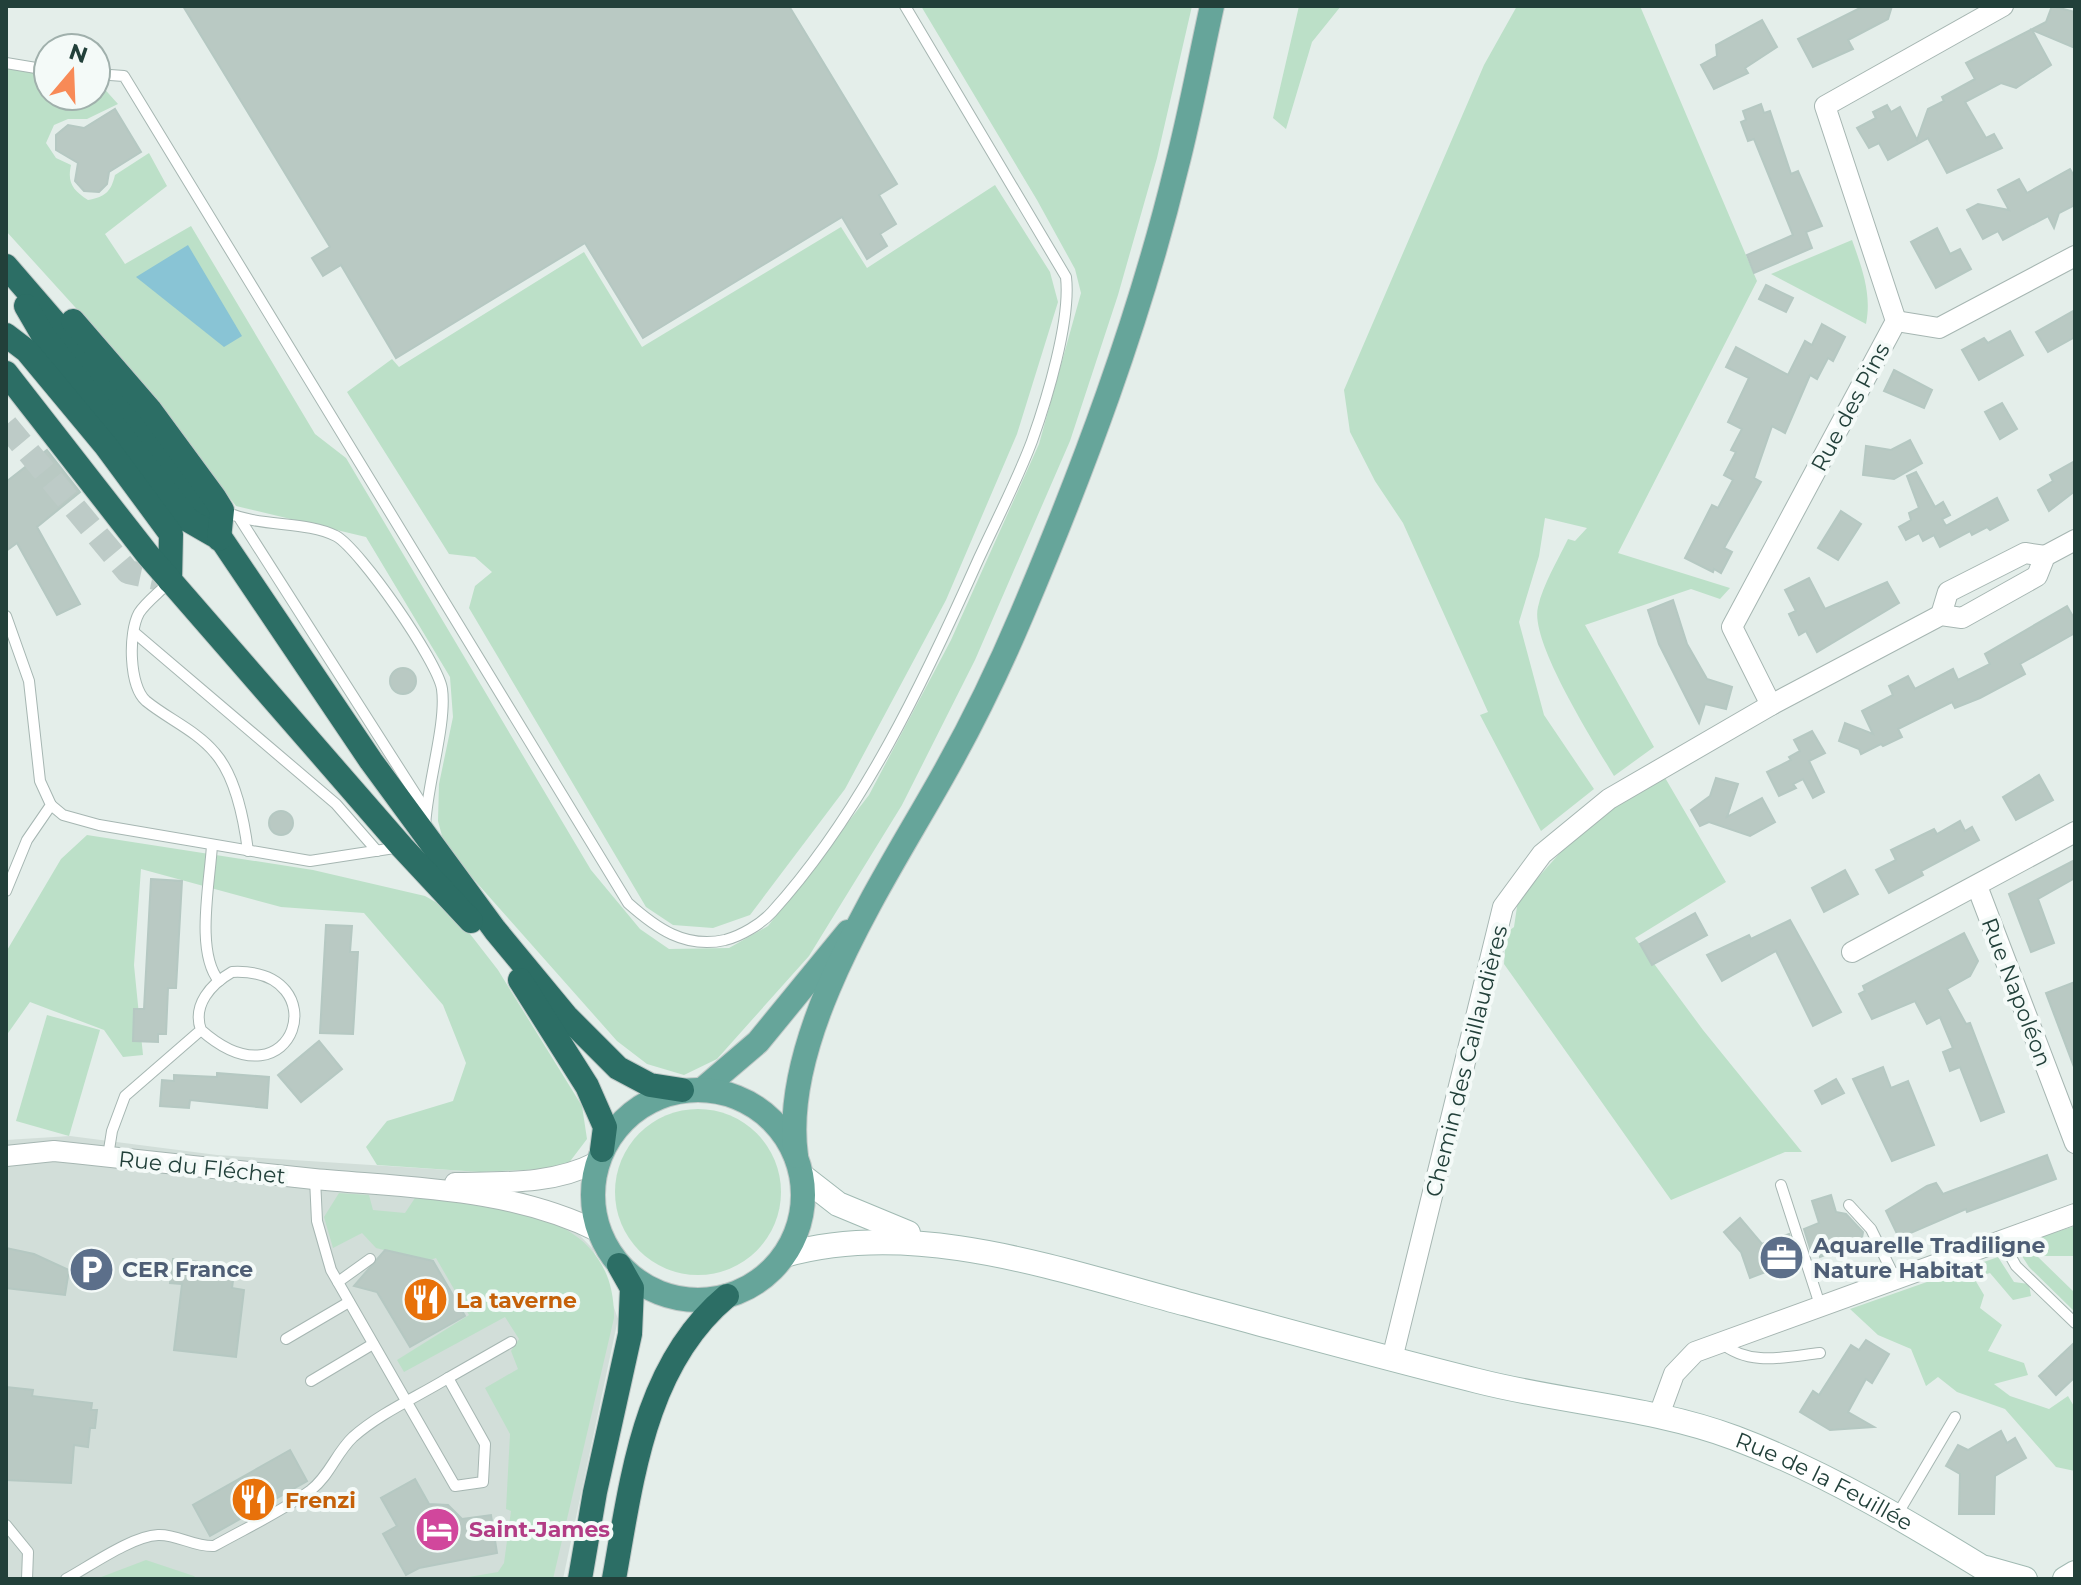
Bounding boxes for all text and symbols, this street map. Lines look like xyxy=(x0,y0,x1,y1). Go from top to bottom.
north arrow xyxy=(32,32,112,112)
text: N xyxy=(66,38,91,69)
street label: Rue des Pins xyxy=(1805,338,1896,476)
street label: Rue Napoléon xyxy=(1976,914,2057,1070)
street label: Chemin des Caillaudières xyxy=(1420,922,1513,1200)
street label: Rue du Fléchet xyxy=(117,1145,287,1190)
place label: Aquarelle Tradiligne Nature Habitat xyxy=(1812,1232,2046,1284)
office icon: Aquarelle Tradiligne Nature Habitat xyxy=(1758,1234,1806,1282)
parking icon: CER France xyxy=(67,1245,115,1293)
place label: CER France xyxy=(122,1256,253,1283)
restaurant icon: La taverne xyxy=(401,1276,449,1324)
place label: La taverne xyxy=(456,1287,577,1314)
street label: Rue de la Feuillée xyxy=(1732,1427,1918,1537)
restaurant icon: Frenzi xyxy=(230,1476,278,1524)
place label: Frenzi xyxy=(285,1487,356,1514)
hotel icon: Saint-James xyxy=(414,1505,462,1553)
place label: Saint-James xyxy=(469,1516,610,1543)

